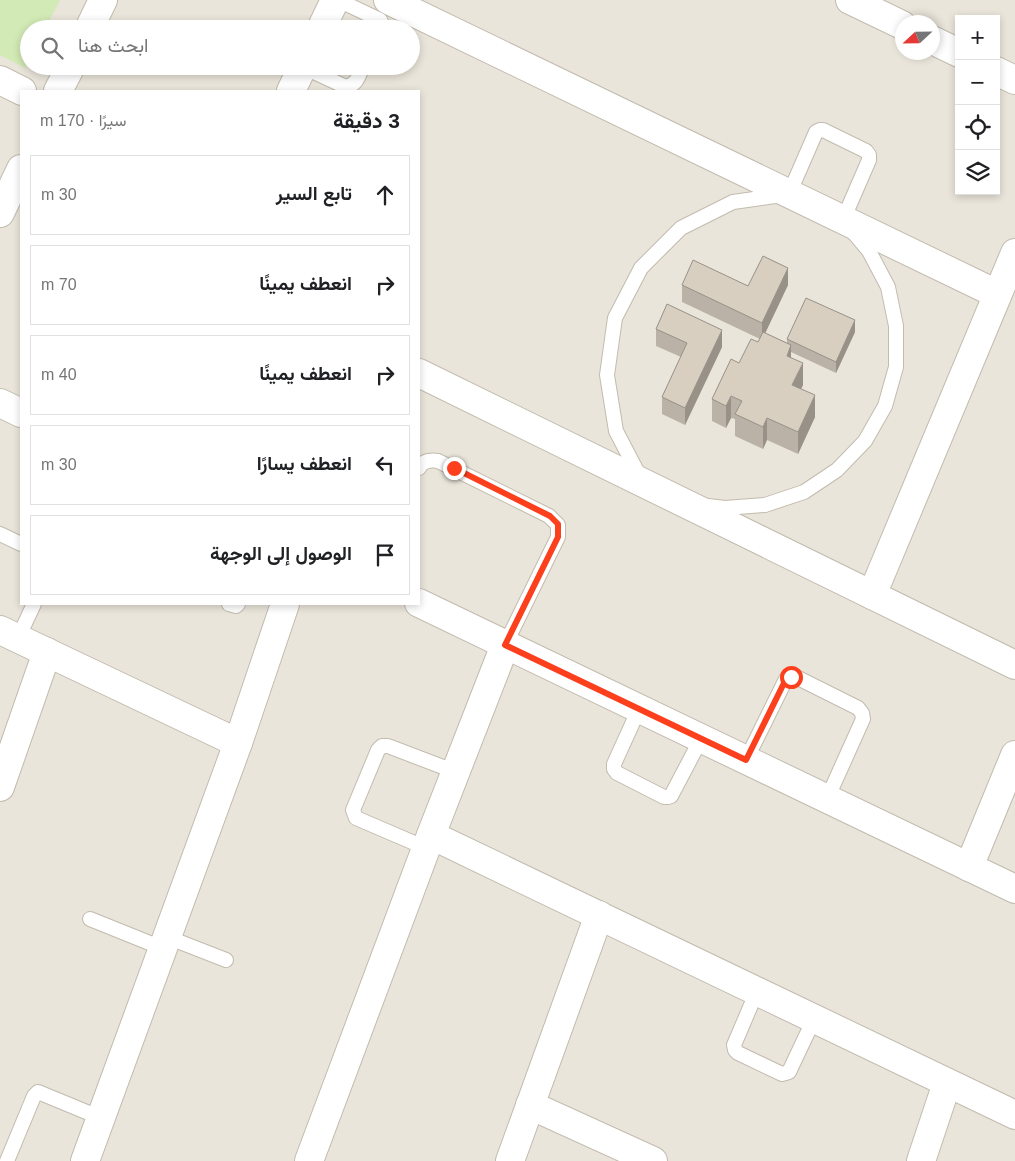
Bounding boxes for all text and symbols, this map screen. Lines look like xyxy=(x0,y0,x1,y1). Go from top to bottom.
north arrow xyxy=(895,15,940,60)
map controls xyxy=(955,15,1000,195)
button: + xyxy=(955,15,1000,60)
search box xyxy=(20,20,420,75)
icon: search xyxy=(38,34,66,62)
text: ابحث هنا xyxy=(78,35,148,56)
button: − xyxy=(955,60,1000,105)
button: locate xyxy=(955,105,1000,150)
text: 3 دقيقة xyxy=(333,109,400,132)
text: سيرًا · 170 m xyxy=(40,112,126,129)
button: layers xyxy=(955,150,1000,195)
icon: ahead xyxy=(371,181,399,209)
text: تابع السير xyxy=(276,183,352,204)
text: 30 m xyxy=(41,186,77,203)
icon: right xyxy=(371,271,399,299)
text: انعطف يمينًا xyxy=(259,273,352,294)
text: 70 m xyxy=(41,276,77,293)
icon: right xyxy=(371,361,399,389)
text: انعطف يمينًا xyxy=(259,363,352,384)
text: 40 m xyxy=(41,366,77,383)
icon: left xyxy=(371,451,399,479)
text: انعطف يسارًا xyxy=(257,453,352,474)
text: 30 m xyxy=(41,456,77,473)
route end xyxy=(443,457,466,480)
icon: arrive xyxy=(371,541,399,569)
text: الوصول إلى الوجهة xyxy=(210,543,352,564)
route start xyxy=(780,666,803,689)

